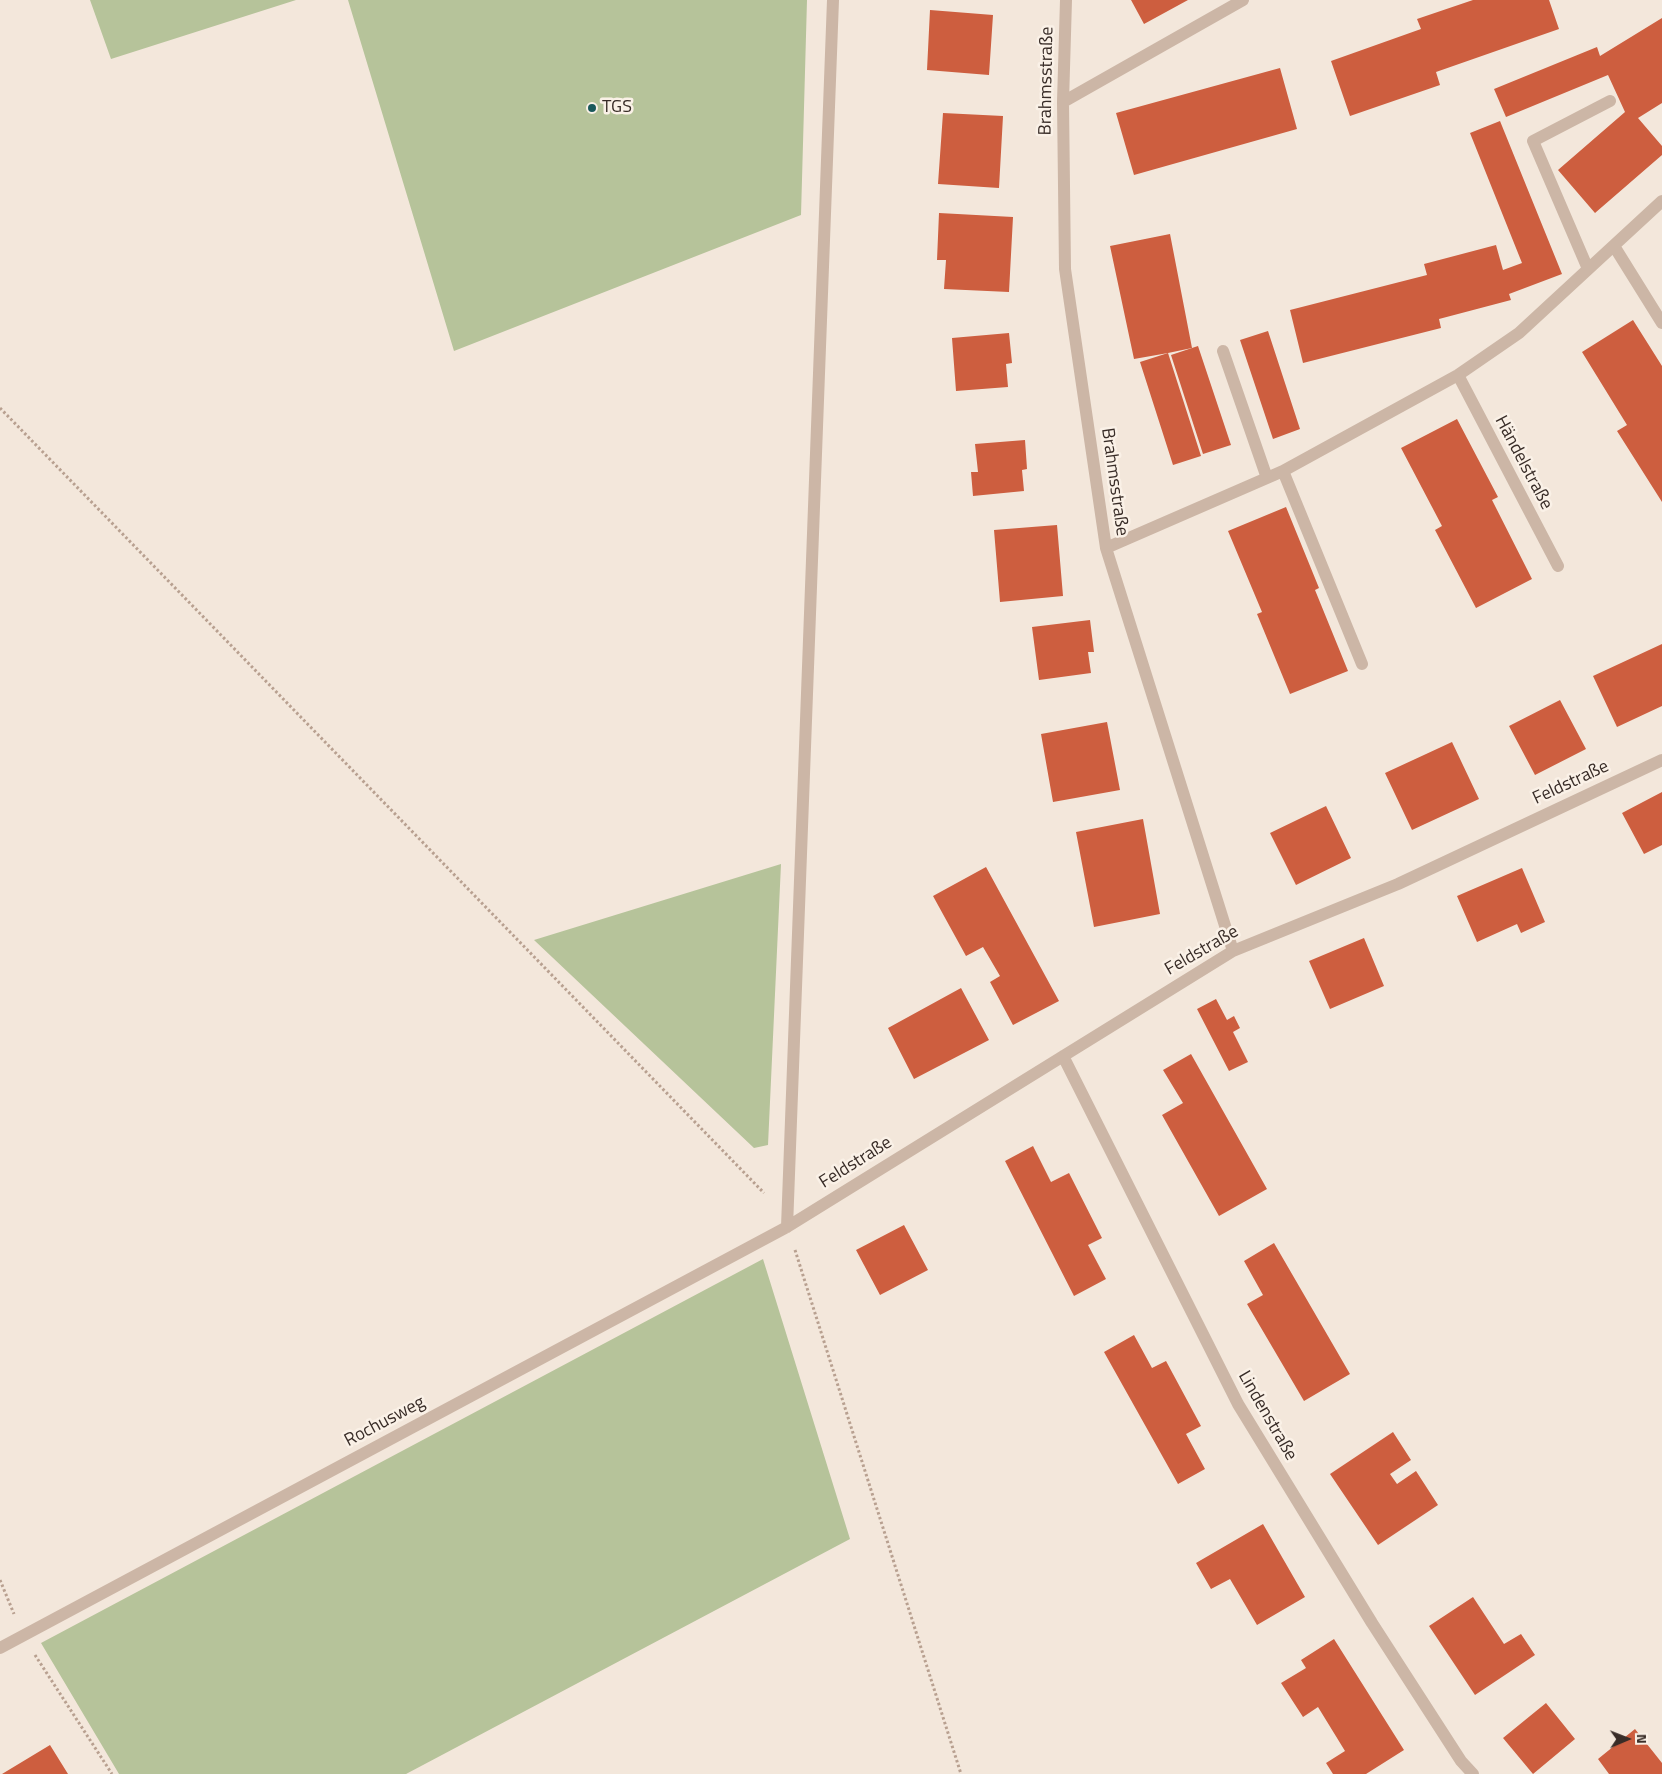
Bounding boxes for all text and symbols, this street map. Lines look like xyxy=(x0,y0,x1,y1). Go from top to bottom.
street label: Brahmsstraße xyxy=(1035,26,1059,136)
place label: TGS xyxy=(602,97,632,119)
marker: TGS xyxy=(586,102,598,114)
street label: Händelstraße xyxy=(1489,412,1557,514)
street label: Brahmsstraße xyxy=(1096,427,1132,537)
street label: Feldstraße xyxy=(1530,756,1612,810)
street label: Feldstraße xyxy=(1161,921,1243,981)
street label: Feldstraße xyxy=(816,1132,896,1194)
street label: Lindenstraße xyxy=(1233,1367,1301,1465)
street label: Rochusweg xyxy=(341,1392,429,1452)
north arrow xyxy=(1602,1714,1652,1764)
text: N xyxy=(1632,1734,1653,1744)

